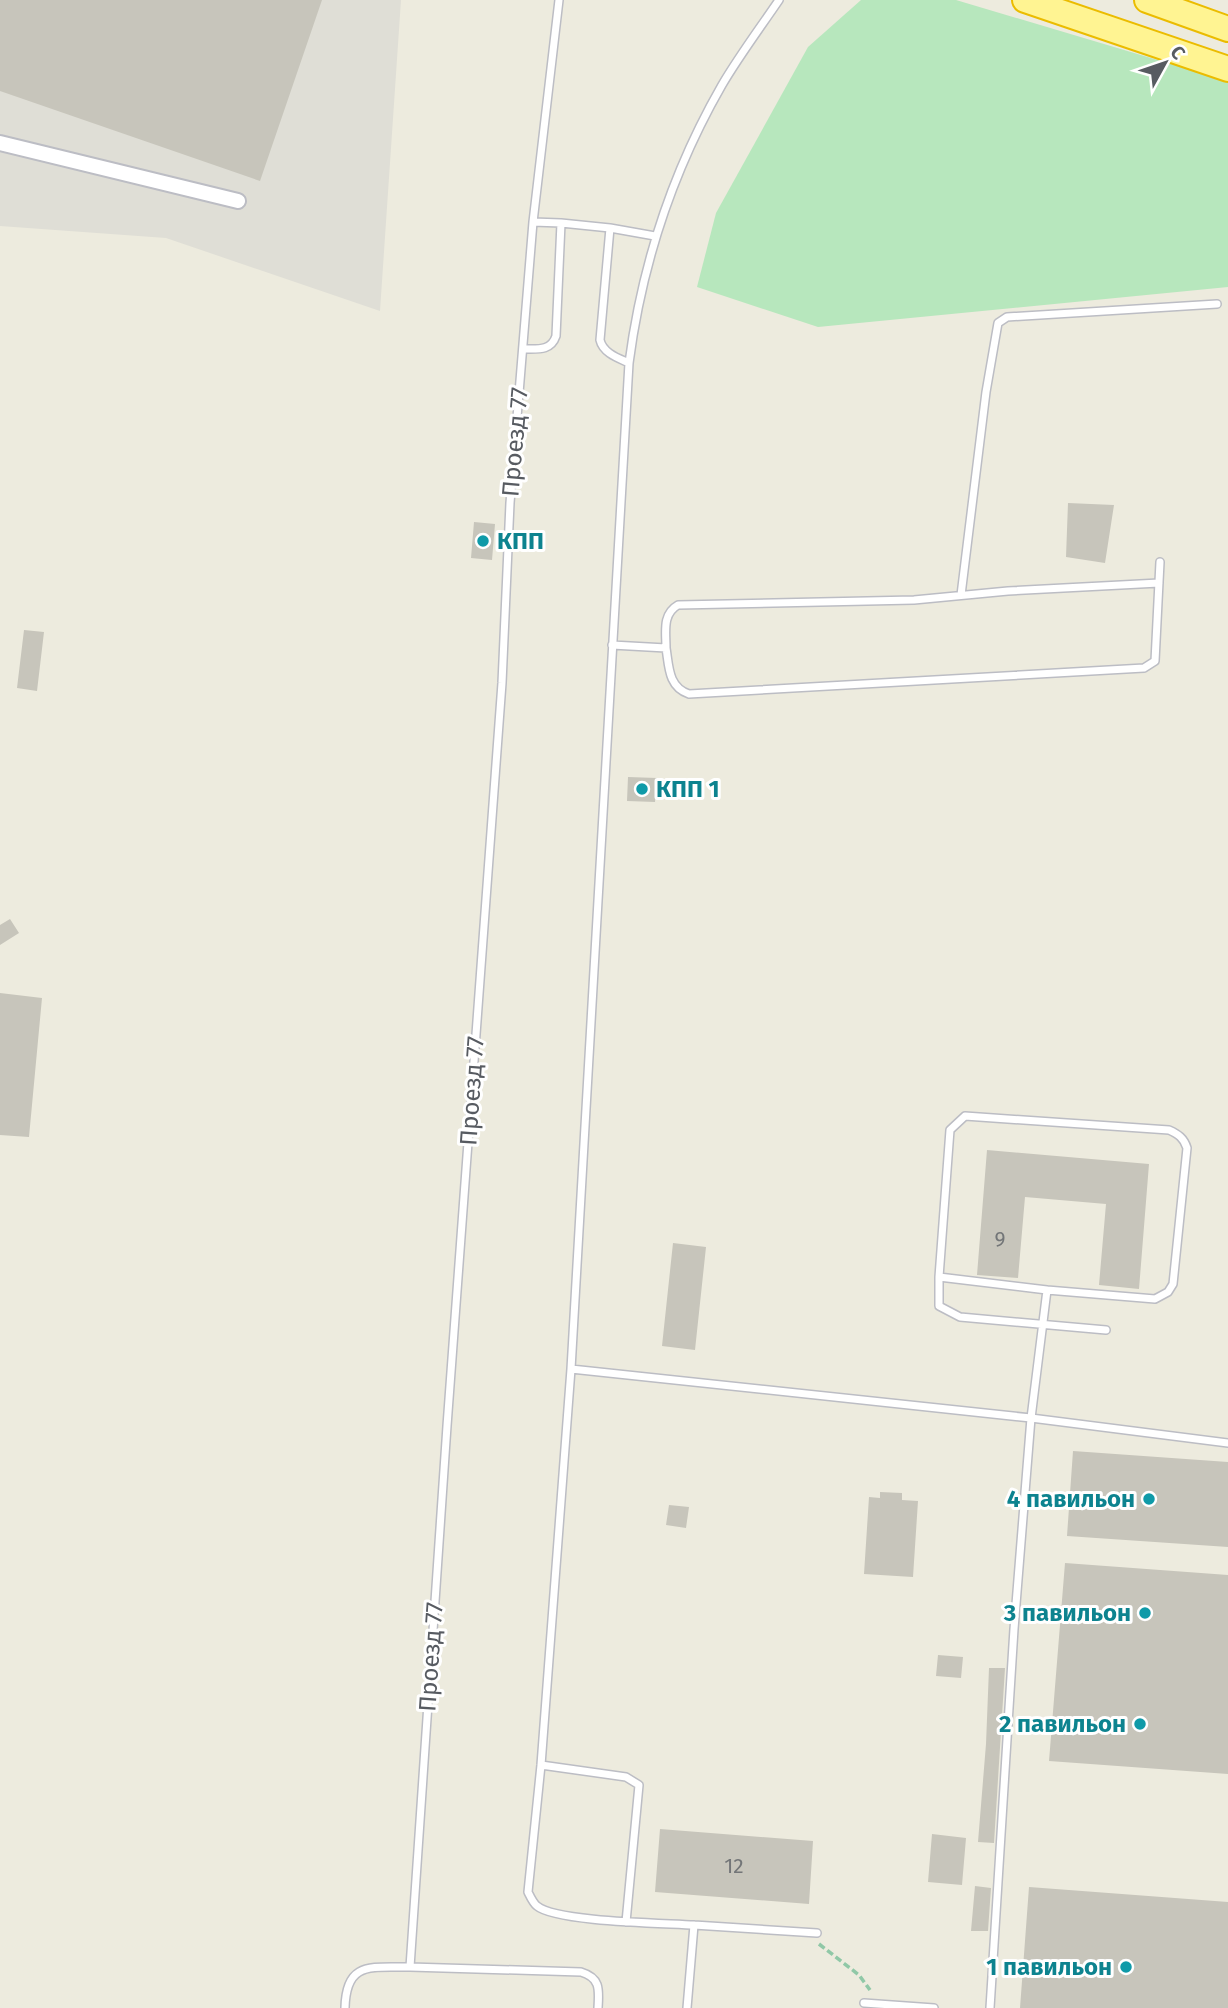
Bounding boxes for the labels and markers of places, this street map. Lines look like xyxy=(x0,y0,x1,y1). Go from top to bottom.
place label: КПП xyxy=(497,527,544,555)
marker: КПП xyxy=(475,533,491,549)
place label: КПП 1 xyxy=(656,775,720,803)
marker: КПП 1 xyxy=(634,781,650,797)
place label: 4 павильон xyxy=(1007,1485,1135,1513)
marker: 4 павильон xyxy=(1141,1491,1157,1507)
place label: 3 павильон xyxy=(1003,1599,1131,1627)
marker: 3 павильон xyxy=(1137,1605,1153,1621)
place label: 2 павильон xyxy=(999,1710,1126,1738)
marker: 2 павильон xyxy=(1132,1716,1148,1732)
place label: 1 павильон xyxy=(986,1953,1112,1981)
marker: 1 павильон xyxy=(1118,1959,1134,1975)

